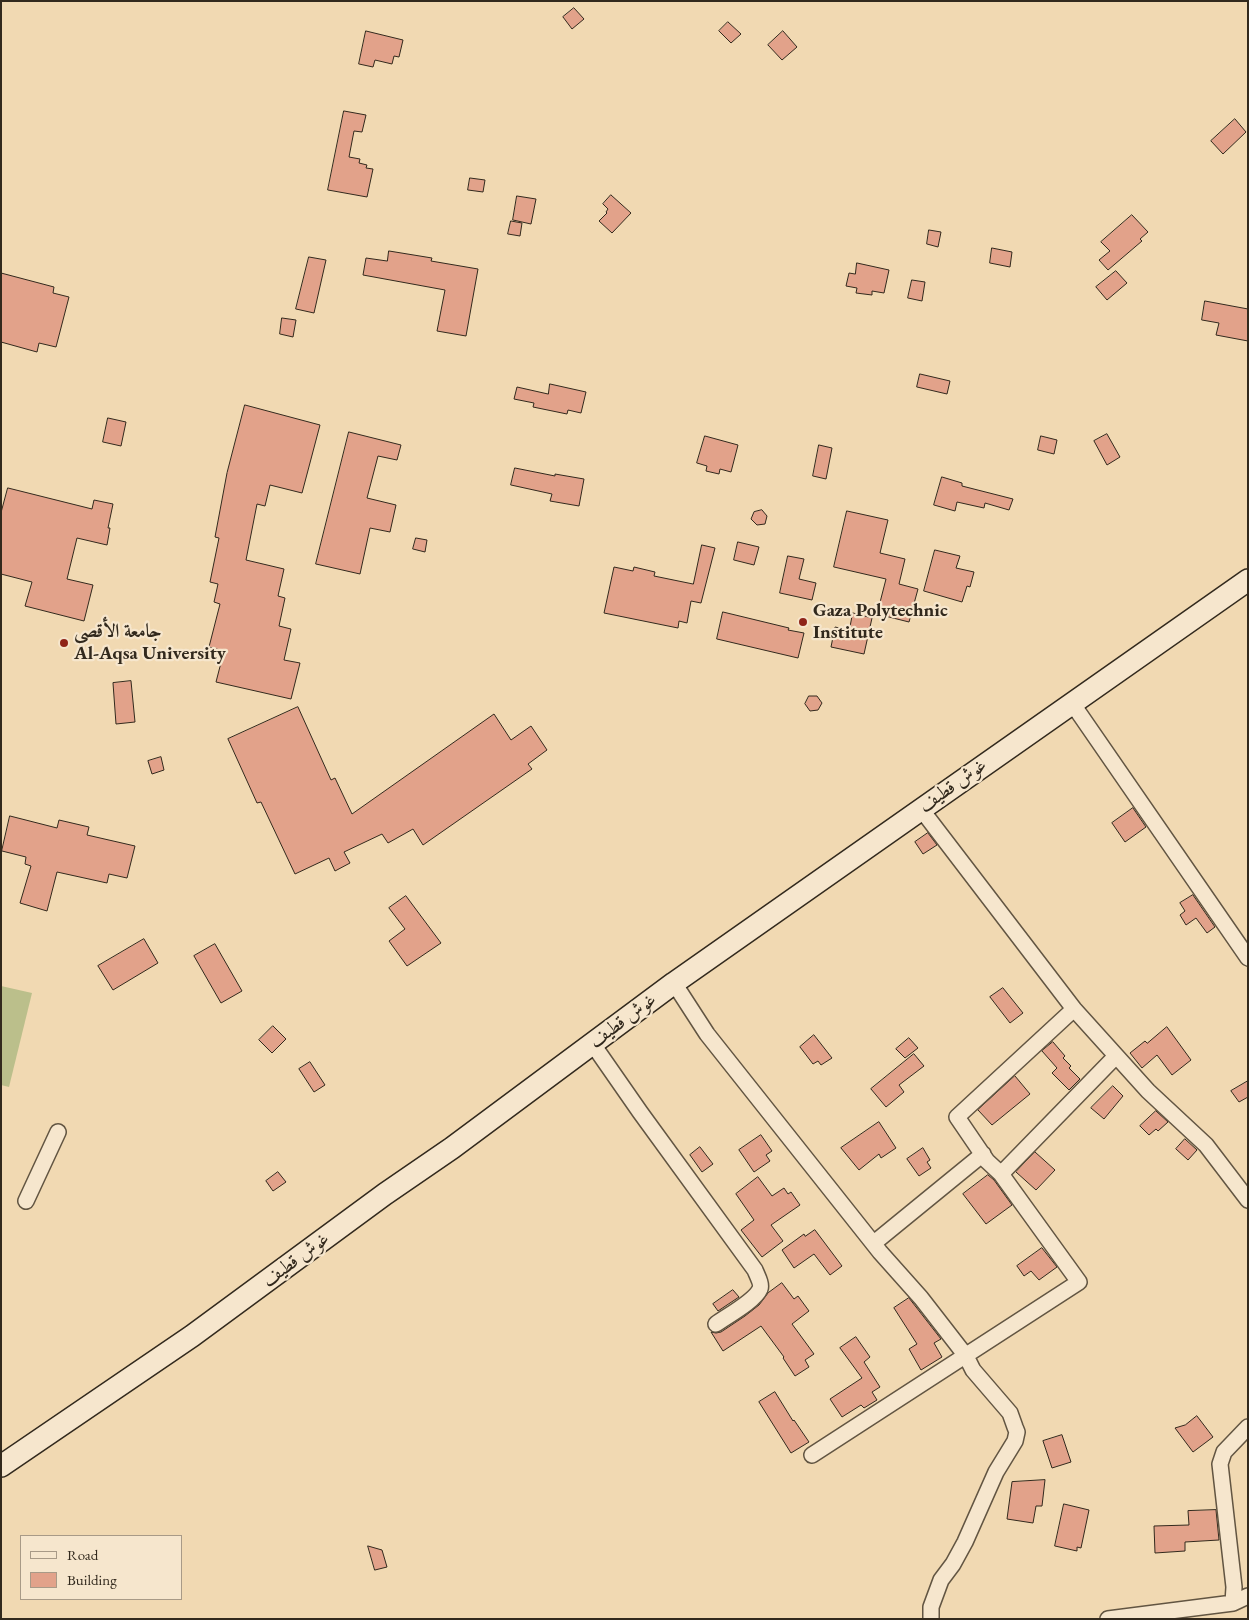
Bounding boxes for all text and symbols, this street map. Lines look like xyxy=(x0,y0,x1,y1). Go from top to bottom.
place label: Gaza Polytechnic Institute xyxy=(813,600,948,644)
marker: Gaza Polytechnic Institute xyxy=(797,616,809,628)
place label: جامعة الأقصى Al-Aqsa University xyxy=(74,621,226,665)
marker: جامعة الأقصى Al-Aqsa University xyxy=(58,637,70,649)
street label: غوش قطيف xyxy=(914,754,992,818)
street label: غوش قطيف xyxy=(585,989,661,1053)
street label: غوش قطيف xyxy=(258,1228,334,1292)
legend xyxy=(20,1535,182,1600)
text: Road xyxy=(67,1545,98,1564)
text: Building xyxy=(67,1570,117,1589)

